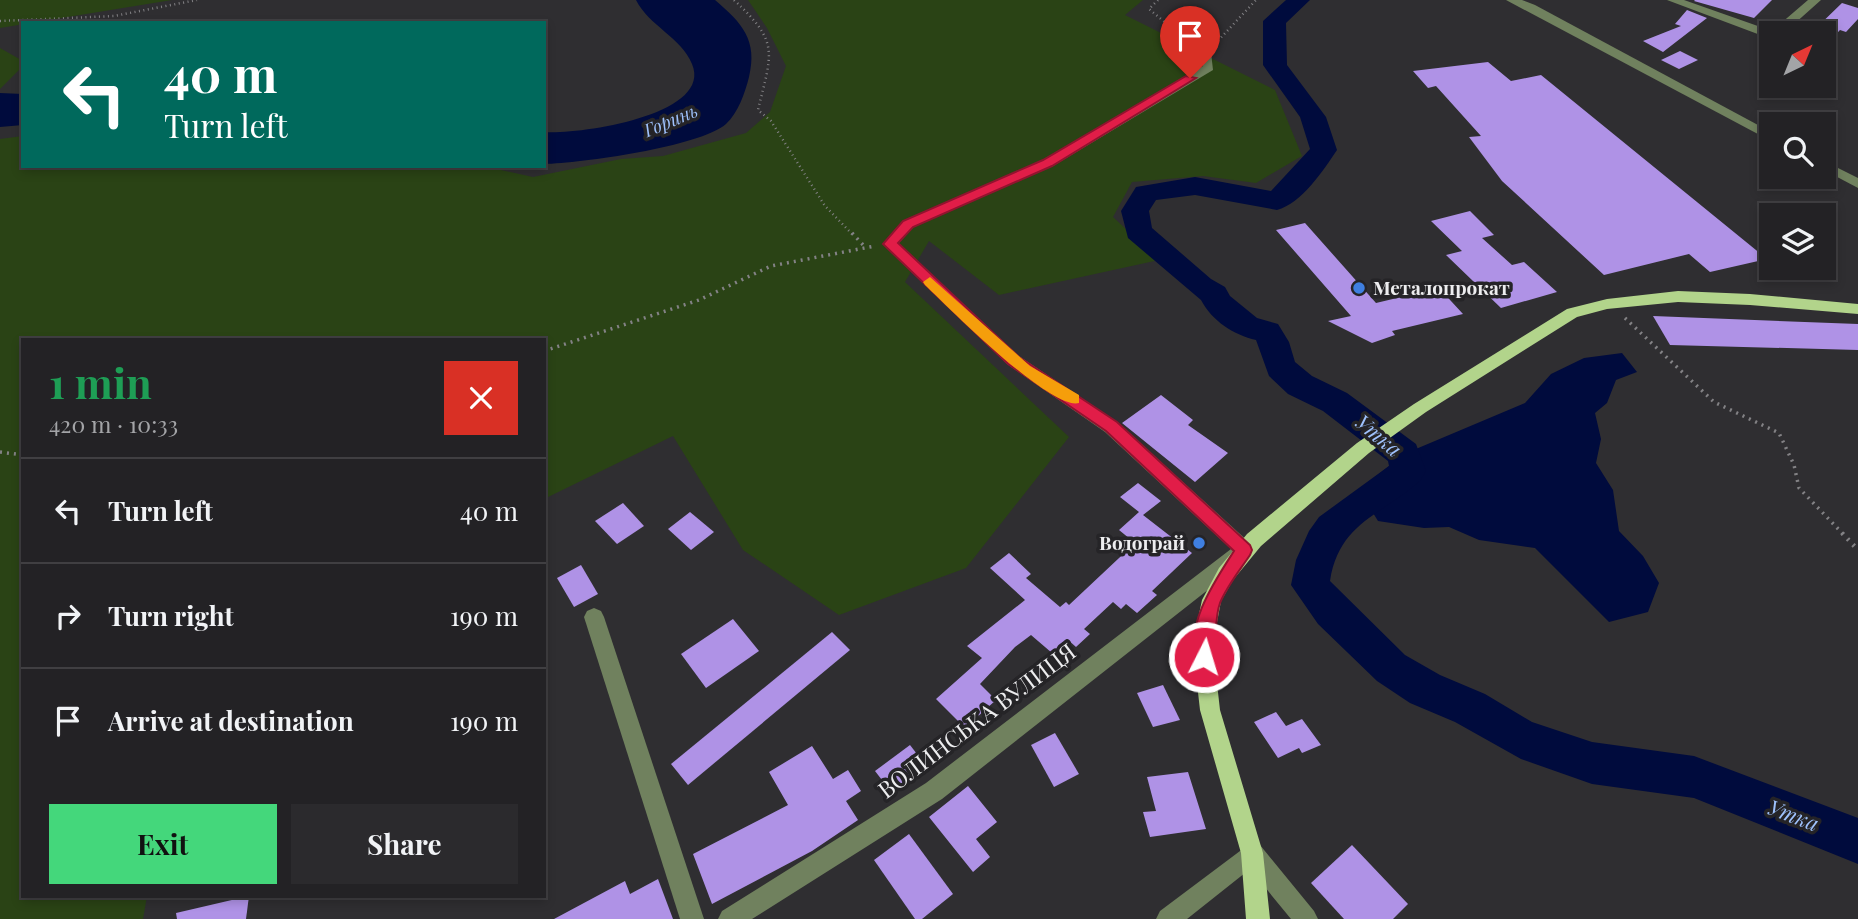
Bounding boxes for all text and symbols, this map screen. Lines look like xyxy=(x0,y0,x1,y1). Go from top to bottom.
pin xyxy=(1160,6,1220,78)
icon: arrive xyxy=(1171,17,1209,55)
north arrow xyxy=(1759,21,1836,98)
map controls xyxy=(1759,21,1836,280)
text: 40 m xyxy=(164,40,277,105)
icon: left xyxy=(49,49,140,140)
water label: Горинь xyxy=(639,98,701,143)
text: Turn left xyxy=(164,103,288,146)
button: search xyxy=(1759,112,1836,189)
button: layers xyxy=(1759,203,1836,280)
place label: Металопрокат xyxy=(1373,274,1510,300)
marker: Металопрокат xyxy=(1351,280,1367,296)
text: 1 min xyxy=(49,354,152,410)
button: close xyxy=(444,361,518,435)
water label: Утка xyxy=(1350,407,1408,462)
text: 420 m · 10:33 xyxy=(49,408,178,439)
icon: left xyxy=(49,492,87,530)
text: Turn left xyxy=(108,493,213,528)
text: 40 m xyxy=(460,493,518,528)
place label: Водограй xyxy=(1099,529,1185,555)
marker: Водограй xyxy=(1191,535,1207,551)
icon: right xyxy=(49,597,87,635)
text: Turn right xyxy=(108,598,234,633)
text: 190 m xyxy=(450,598,518,633)
position arrow xyxy=(1167,620,1241,694)
street label: ВОЛИНСЬКА ВУЛИЦЯ xyxy=(871,635,1081,804)
icon: arrive xyxy=(49,702,87,740)
text: Arrive at destination xyxy=(108,703,354,738)
text: 190 m xyxy=(450,703,518,738)
water label: Утка xyxy=(1764,792,1823,837)
button: Exit xyxy=(49,804,277,884)
button: Share xyxy=(291,804,518,884)

